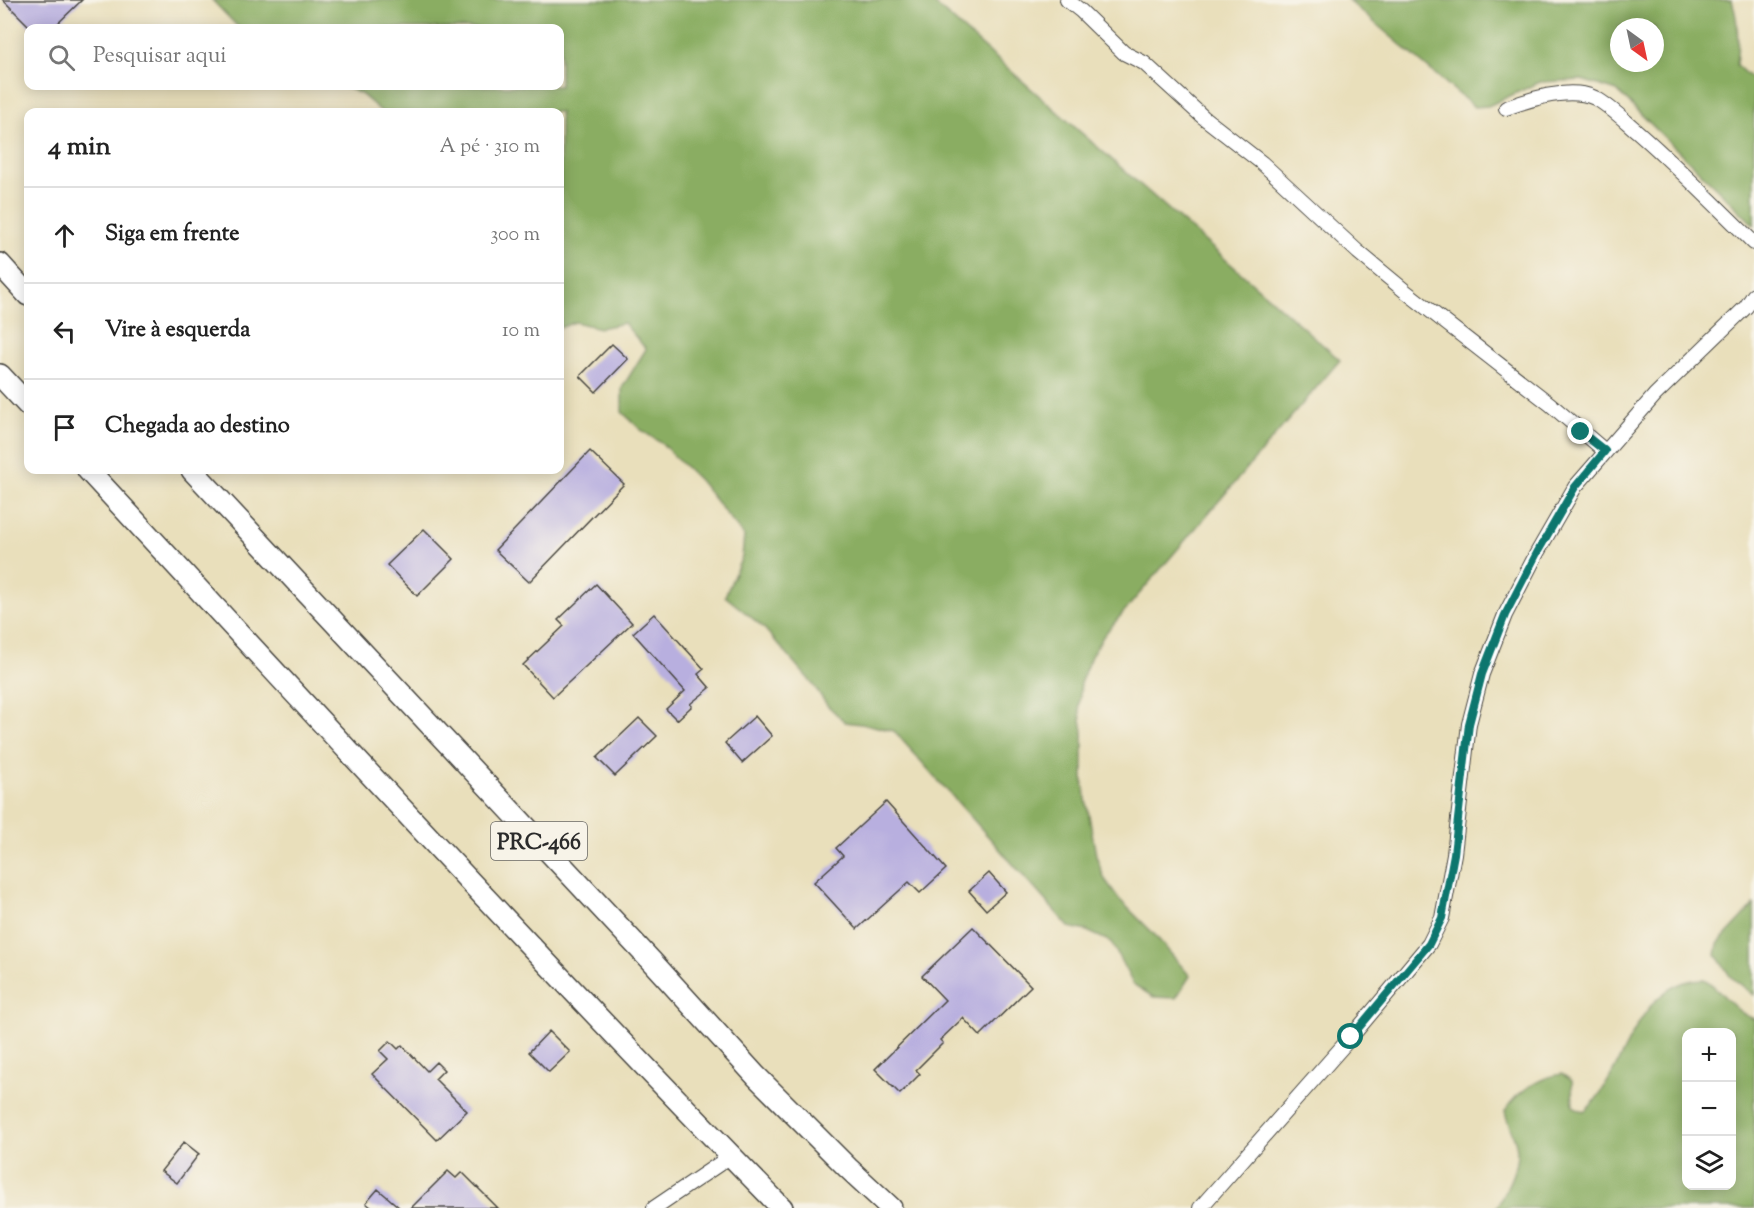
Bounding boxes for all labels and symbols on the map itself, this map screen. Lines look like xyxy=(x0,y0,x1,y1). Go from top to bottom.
north arrow xyxy=(1610,18,1664,72)
route end xyxy=(1567,418,1593,444)
road number: PRC-466 xyxy=(491,822,587,860)
route start xyxy=(1337,1023,1363,1049)

